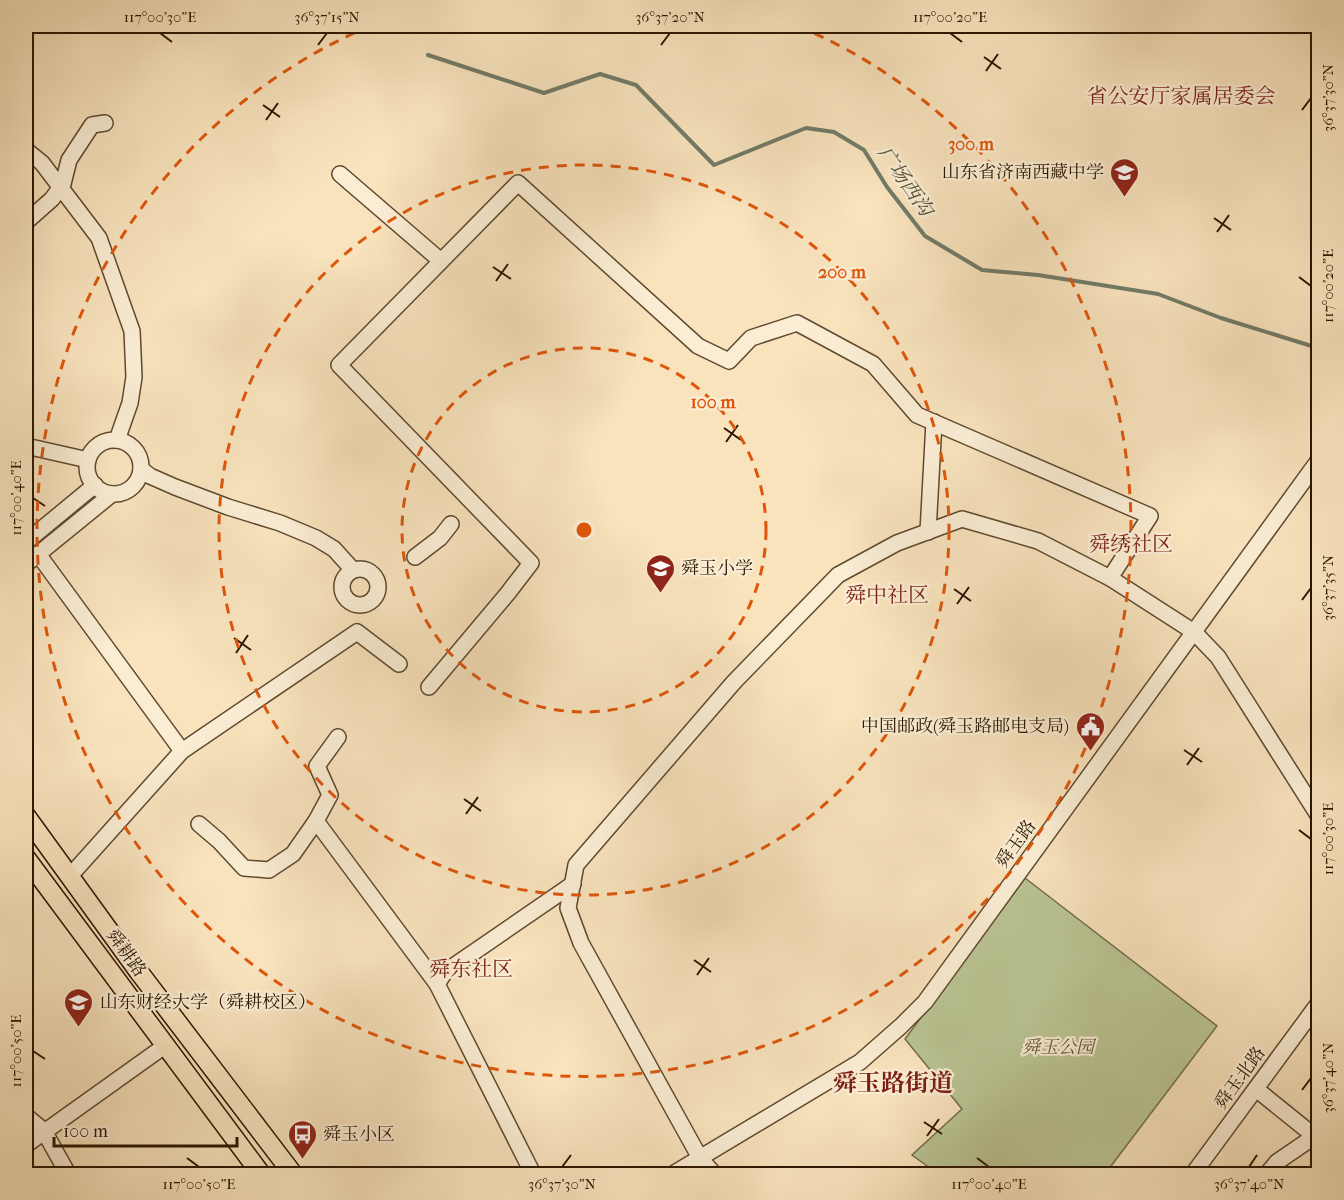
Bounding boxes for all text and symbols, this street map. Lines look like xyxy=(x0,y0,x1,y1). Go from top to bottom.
text: 117°00'30"E xyxy=(124,8,196,26)
text: 36°37'15"N xyxy=(294,8,360,26)
text: 36°37'20"N xyxy=(635,8,705,26)
text: 117°00'20"E xyxy=(913,8,987,26)
text: 36°37'30"N xyxy=(1319,63,1337,132)
district label: 省公安厅家属居委会 xyxy=(1087,84,1276,108)
text: 300 m xyxy=(948,134,995,155)
water label: 广场西沟 xyxy=(873,142,939,223)
school or university icon: 山东省济南西藏中学 xyxy=(1109,156,1141,198)
place label: 山东省济南西藏中学 xyxy=(942,162,1104,183)
text: 117°00'20"E xyxy=(1319,249,1337,323)
text: 200 m xyxy=(818,262,867,283)
text: 100 m xyxy=(690,392,737,413)
text: 117°00'40"E xyxy=(7,460,25,536)
centre of rings xyxy=(574,520,594,540)
district label: 舜绣社区 xyxy=(1089,532,1173,556)
school or university icon: 舜玉小学 xyxy=(644,552,676,594)
text: 36°37'35"N xyxy=(1319,554,1337,621)
place label: 舜玉小学 xyxy=(681,558,753,579)
district label: 舜中社区 xyxy=(845,583,929,607)
public building icon: 中国邮政(舜玉路邮电支局) xyxy=(1074,710,1106,752)
place label: 中国邮政(舜玉路邮电支局) xyxy=(861,716,1069,737)
text: 117°00'30"E xyxy=(1319,803,1337,875)
street label: 舜玉路 xyxy=(992,816,1040,872)
street label: 舜耕路 xyxy=(102,925,150,981)
district label: 舜东社区 xyxy=(429,957,513,981)
school or university icon: 山东财经大学（舜耕校区） xyxy=(63,986,95,1028)
place label: 山东财经大学（舜耕校区） xyxy=(100,992,316,1013)
text: 117°00'50"E xyxy=(7,1015,25,1087)
park label: 舜玉公园 xyxy=(1022,1037,1097,1058)
text: 36°37'40"N xyxy=(1319,1042,1337,1113)
street label: 舜玉北路 xyxy=(1210,1043,1270,1113)
district label: 舜玉路街道 xyxy=(833,1069,953,1097)
scale bar xyxy=(54,1110,237,1148)
bus stop icon: 舜玉小区 xyxy=(286,1118,318,1160)
text: 100 m xyxy=(63,1121,108,1142)
place label: 舜玉小区 xyxy=(323,1124,395,1145)
text: 117°00'50"E xyxy=(163,1175,235,1193)
text: 36°37'30"N xyxy=(528,1175,597,1193)
text: 117°00'40"E xyxy=(951,1175,1027,1193)
text: 36°37'40"N xyxy=(1214,1175,1285,1193)

